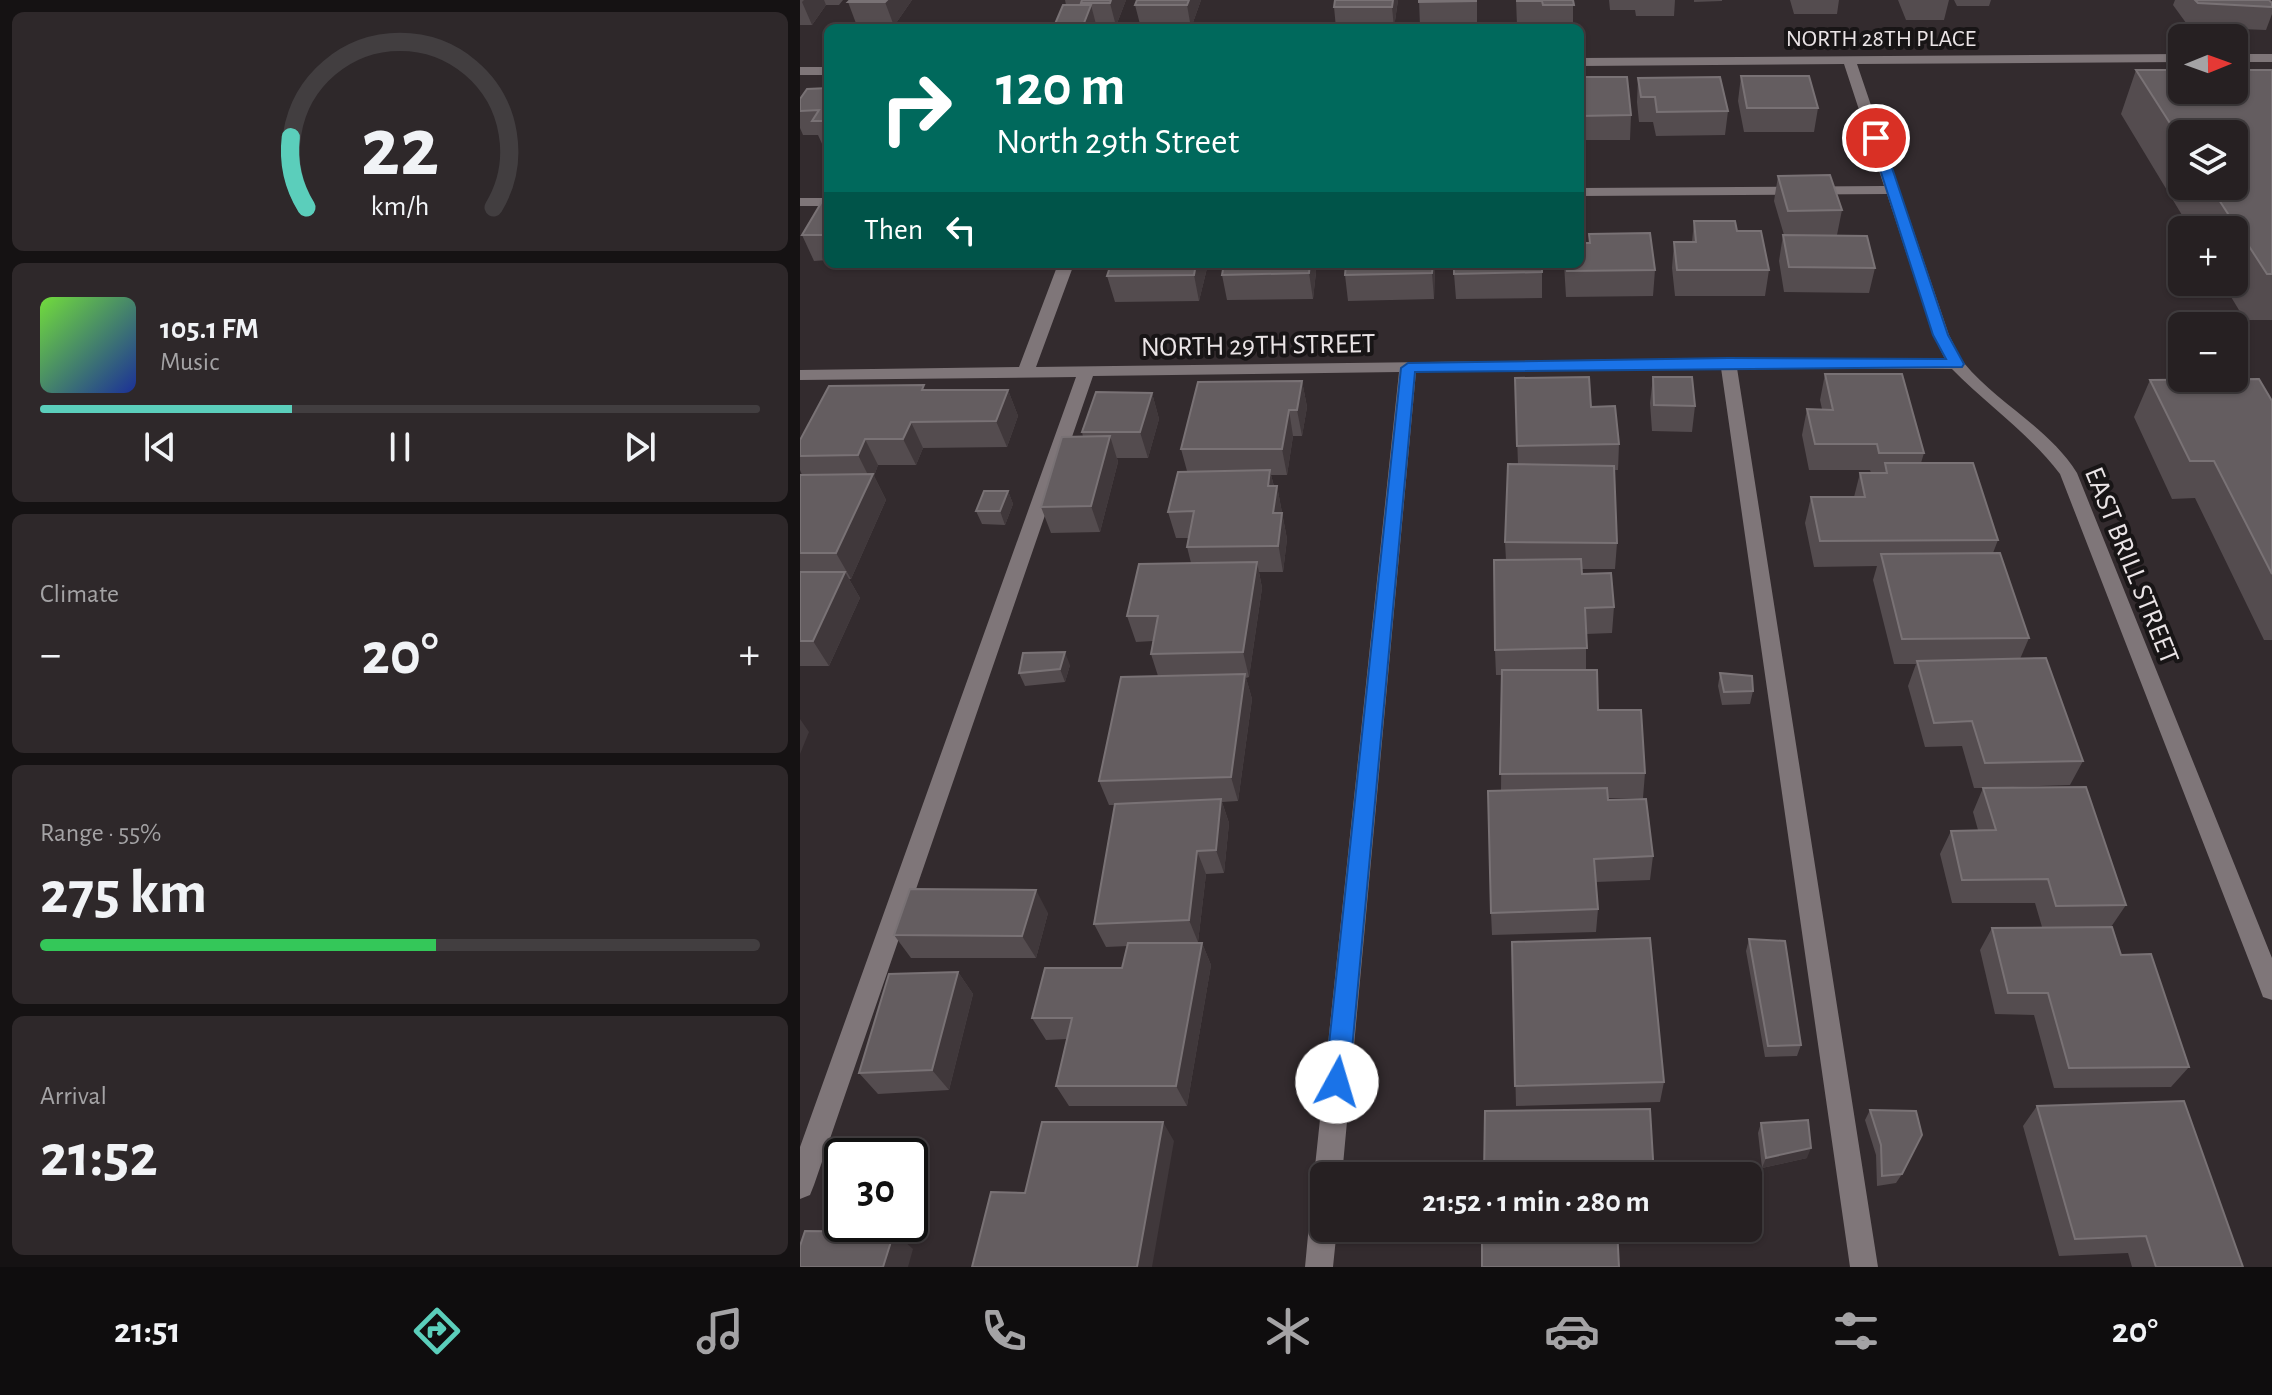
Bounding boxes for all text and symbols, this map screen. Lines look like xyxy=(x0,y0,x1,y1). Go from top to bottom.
north arrow xyxy=(2168,24,2248,104)
map controls xyxy=(2168,24,2248,392)
street label: NORTH 28TH PLACE xyxy=(1786,27,1977,51)
icon: right xyxy=(864,56,968,160)
text: 120 m xyxy=(996,59,1125,115)
pin xyxy=(1842,104,1910,172)
text: 22 xyxy=(361,106,439,190)
icon: arrive xyxy=(1854,116,1898,160)
button: layers xyxy=(2168,120,2248,200)
text: North 29th Street xyxy=(996,124,1239,160)
text: km/h xyxy=(371,192,429,221)
icon: left xyxy=(939,208,983,252)
text: Then xyxy=(864,215,923,245)
button: + xyxy=(2168,216,2248,296)
button: − xyxy=(2168,312,2248,392)
text: 105.1 FM xyxy=(160,314,259,344)
street label: NORTH 29TH STREET xyxy=(1141,330,1376,362)
text: Music xyxy=(160,349,219,375)
icon: previous xyxy=(138,425,182,469)
icon: pause xyxy=(378,425,422,469)
icon: next xyxy=(618,425,662,469)
street label: EAST BRILL STREET xyxy=(2079,463,2183,668)
text: Climate xyxy=(40,581,119,607)
text: 20° xyxy=(361,625,439,685)
text: − xyxy=(40,633,61,677)
text: + xyxy=(739,633,760,677)
text: Range · 55% xyxy=(40,820,161,846)
text: 275 km xyxy=(40,864,207,924)
position arrow xyxy=(1295,1040,1379,1124)
text: Arrival xyxy=(40,1083,107,1109)
text: 21:52 xyxy=(40,1127,158,1187)
speed limit sign: 30 xyxy=(824,1138,928,1242)
text: 21:52 · 1 min · 280 m xyxy=(1422,1187,1650,1217)
icon: directions xyxy=(409,1303,465,1359)
icon: music xyxy=(692,1303,748,1359)
icon: phone xyxy=(976,1303,1032,1359)
icon: climate xyxy=(1260,1303,1316,1359)
icon: car xyxy=(1544,1303,1600,1359)
icon: filters xyxy=(1828,1303,1884,1359)
text: 21:51 xyxy=(114,1313,181,1349)
text: 20° xyxy=(2112,1313,2158,1349)

